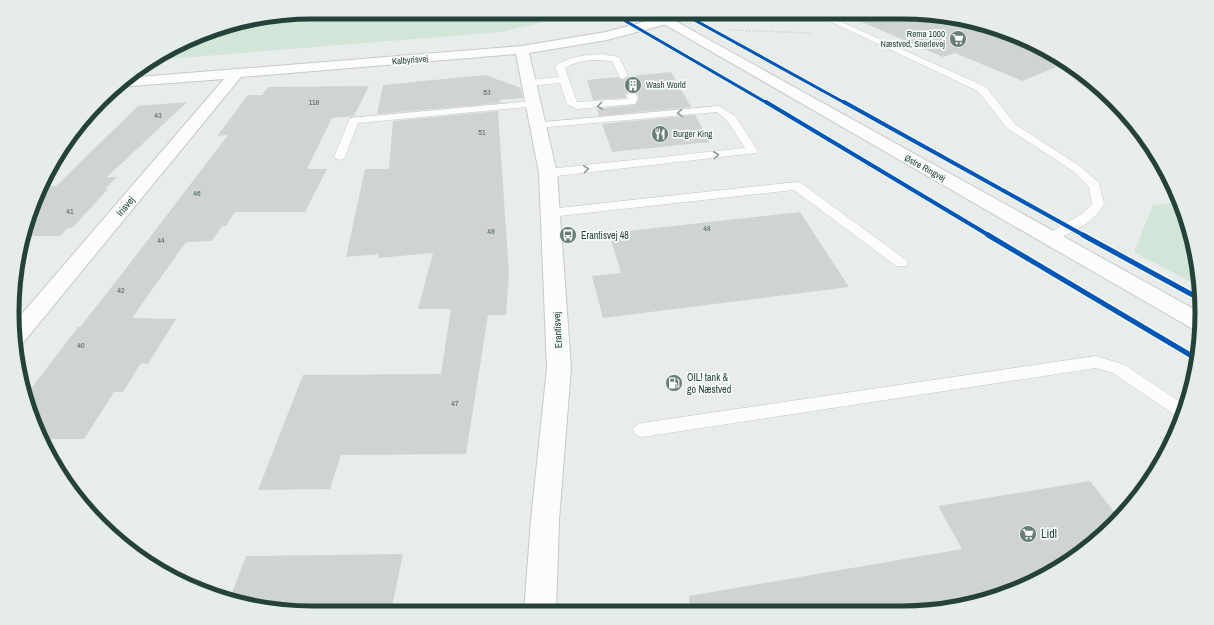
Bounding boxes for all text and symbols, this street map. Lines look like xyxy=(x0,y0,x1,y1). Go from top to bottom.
place label: Rema 1000 Næstved, Snerlevej xyxy=(881,28,945,50)
supermarket icon: Rema 1000 Næstved, Snerlevej xyxy=(948,29,968,49)
street label: Kalbyrisvej xyxy=(391,52,429,68)
building icon: Wash World xyxy=(623,75,643,95)
place label: Wash World xyxy=(646,79,686,91)
house number: 53 xyxy=(483,87,491,97)
house number: 118 xyxy=(309,97,320,107)
one-way arrow xyxy=(596,101,603,110)
one-way arrow xyxy=(677,108,683,117)
house number: 43 xyxy=(154,110,162,120)
restaurant icon: Burger King xyxy=(650,124,670,144)
house number: 51 xyxy=(478,127,486,137)
place label: Burger King xyxy=(673,128,713,140)
one-way arrow xyxy=(713,151,719,160)
street label: Østre Ringvej xyxy=(902,152,948,184)
one-way arrow xyxy=(583,164,589,173)
house number: 46 xyxy=(193,188,201,198)
street label: Irisvej xyxy=(113,194,138,219)
house number: 41 xyxy=(66,206,74,216)
house number: 48 xyxy=(703,223,711,233)
bus stop icon: Erantisvej 48 xyxy=(558,225,578,245)
house number: 49 xyxy=(487,226,495,236)
place label: Erantisvej 48 xyxy=(581,229,629,242)
house number: 44 xyxy=(157,235,165,245)
house number: 42 xyxy=(117,285,125,295)
street label: Erantisvej xyxy=(550,311,565,349)
house number: 40 xyxy=(77,340,85,350)
place label: OIL! tank & go Næstved xyxy=(687,371,731,396)
fuel station icon: OIL! tank & go Næstved xyxy=(664,373,684,393)
house number: 47 xyxy=(451,398,459,408)
supermarket icon: Lidl xyxy=(1018,524,1038,544)
place label: Lidl xyxy=(1041,526,1057,542)

